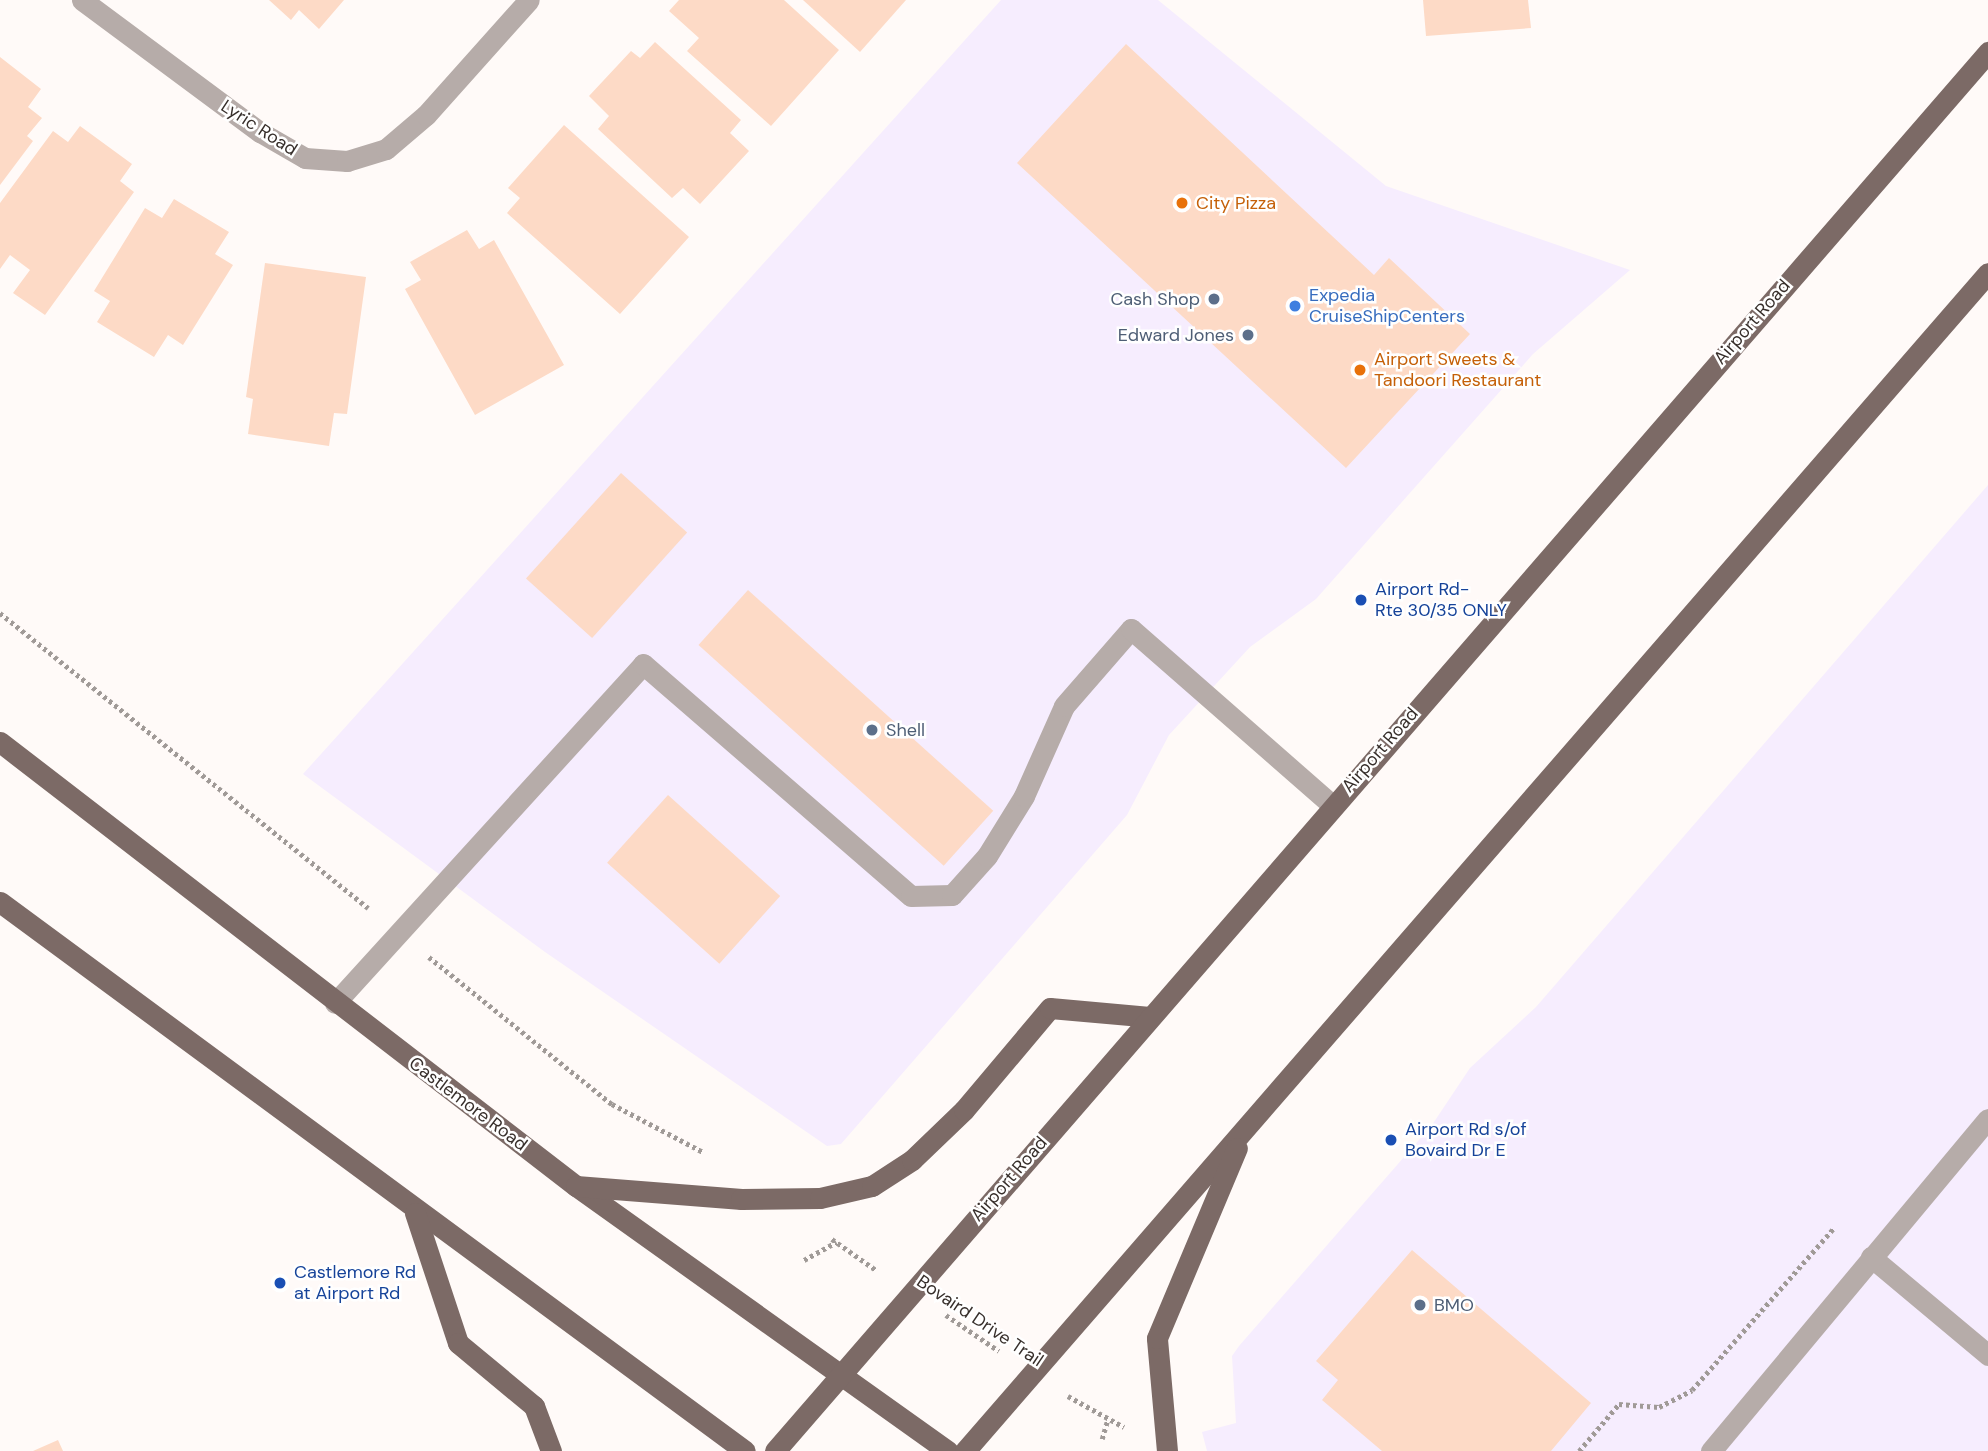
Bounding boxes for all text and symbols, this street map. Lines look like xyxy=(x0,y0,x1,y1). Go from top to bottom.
street label: Lyric Road xyxy=(217,95,301,161)
place label: City Pizza xyxy=(1196,192,1276,214)
marker: City Pizza xyxy=(1174,195,1190,211)
street label: Airport Road xyxy=(1709,275,1795,369)
place label: Expedia CruiseShipCenters xyxy=(1309,285,1465,328)
place label: Cash Shop xyxy=(1110,288,1200,310)
marker: Cash Shop xyxy=(1206,291,1222,307)
marker: Expedia CruiseShipCenters xyxy=(1287,298,1303,314)
place label: Edward Jones xyxy=(1118,324,1234,346)
marker: Edward Jones xyxy=(1240,327,1256,343)
place label: Airport Sweets & Tandoori Restaurant xyxy=(1374,349,1541,392)
marker: Airport Sweets & Tandoori Restaurant xyxy=(1352,362,1368,378)
place label: Airport Rd- Rte 30/35 ONLY xyxy=(1375,579,1507,622)
marker: Airport Rd- Rte 30/35 ONLY xyxy=(1353,592,1369,608)
street label: Airport Road xyxy=(1337,703,1423,797)
place label: Shell xyxy=(886,719,925,741)
marker: Shell xyxy=(864,722,880,738)
street label: Castlemore Road xyxy=(405,1052,531,1156)
place label: Airport Rd s/of Bovaird Dr E xyxy=(1405,1119,1527,1162)
street label: Airport Road xyxy=(966,1132,1052,1226)
marker: Airport Rd s/of Bovaird Dr E xyxy=(1383,1132,1399,1148)
place label: Castlemore Rd at Airport Rd xyxy=(294,1262,416,1304)
street label: Bovaird Drive Trail xyxy=(913,1271,1047,1371)
marker: Castlemore Rd at Airport Rd xyxy=(272,1275,288,1291)
place label: BMO xyxy=(1434,1294,1474,1316)
marker: BMO xyxy=(1412,1297,1428,1313)

